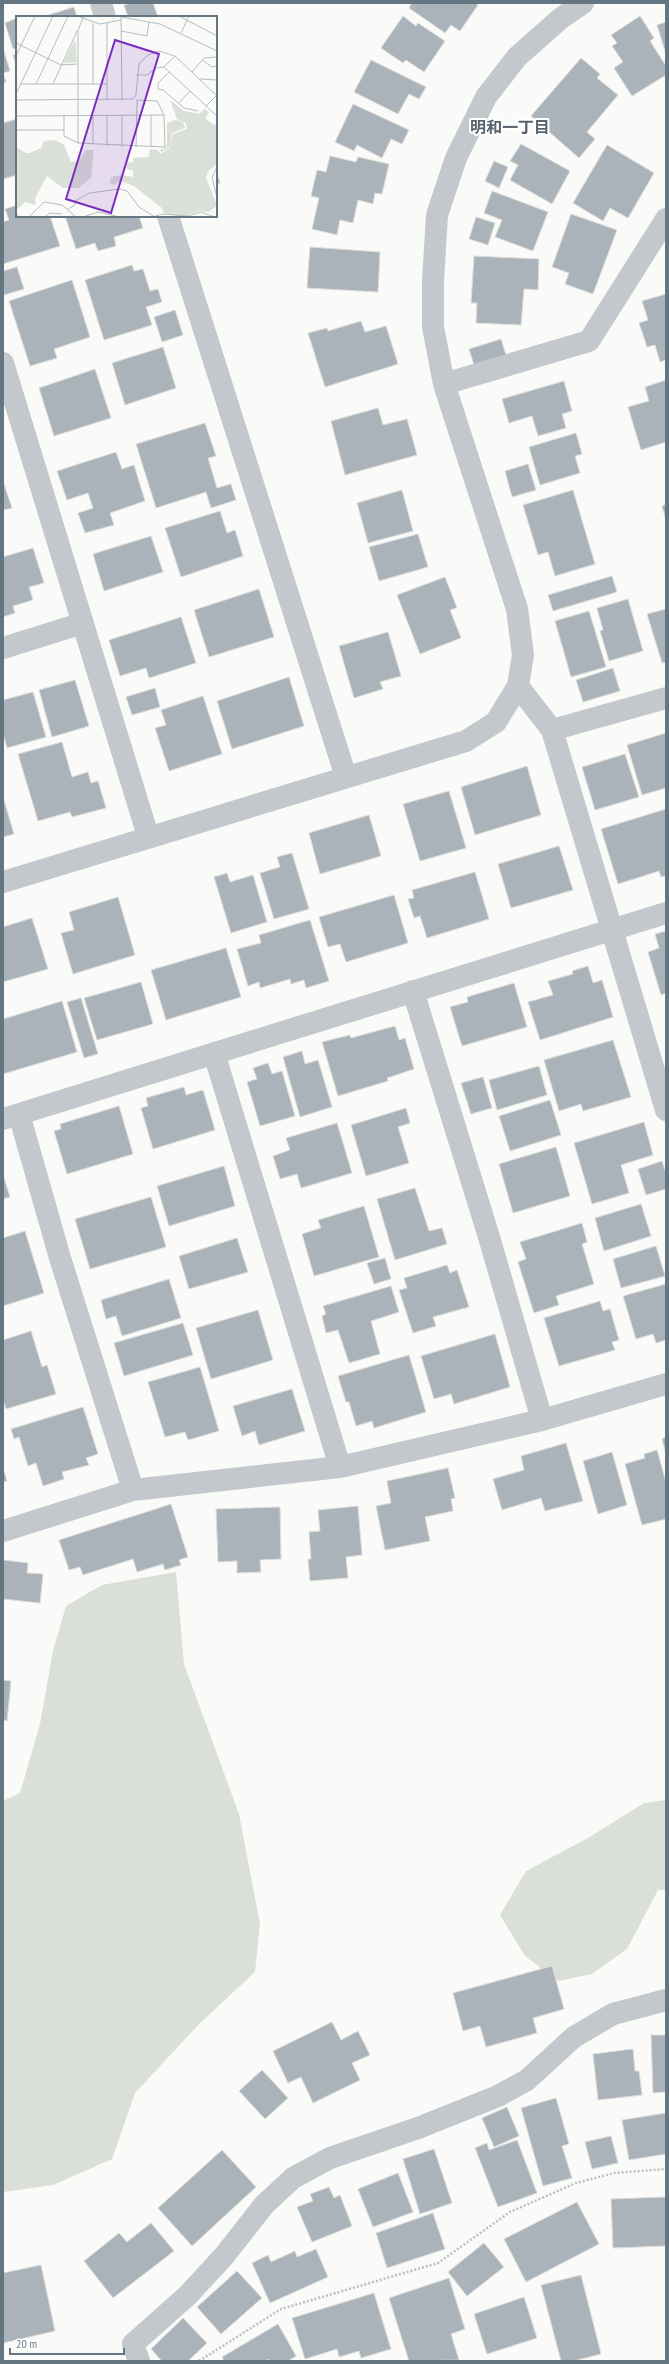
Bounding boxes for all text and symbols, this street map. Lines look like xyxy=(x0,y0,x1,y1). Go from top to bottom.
inset map xyxy=(16,16,217,217)
district label: 明和一丁目 xyxy=(470,117,550,137)
scale bar xyxy=(10,2330,124,2356)
text: 20 m xyxy=(16,2336,37,2351)

